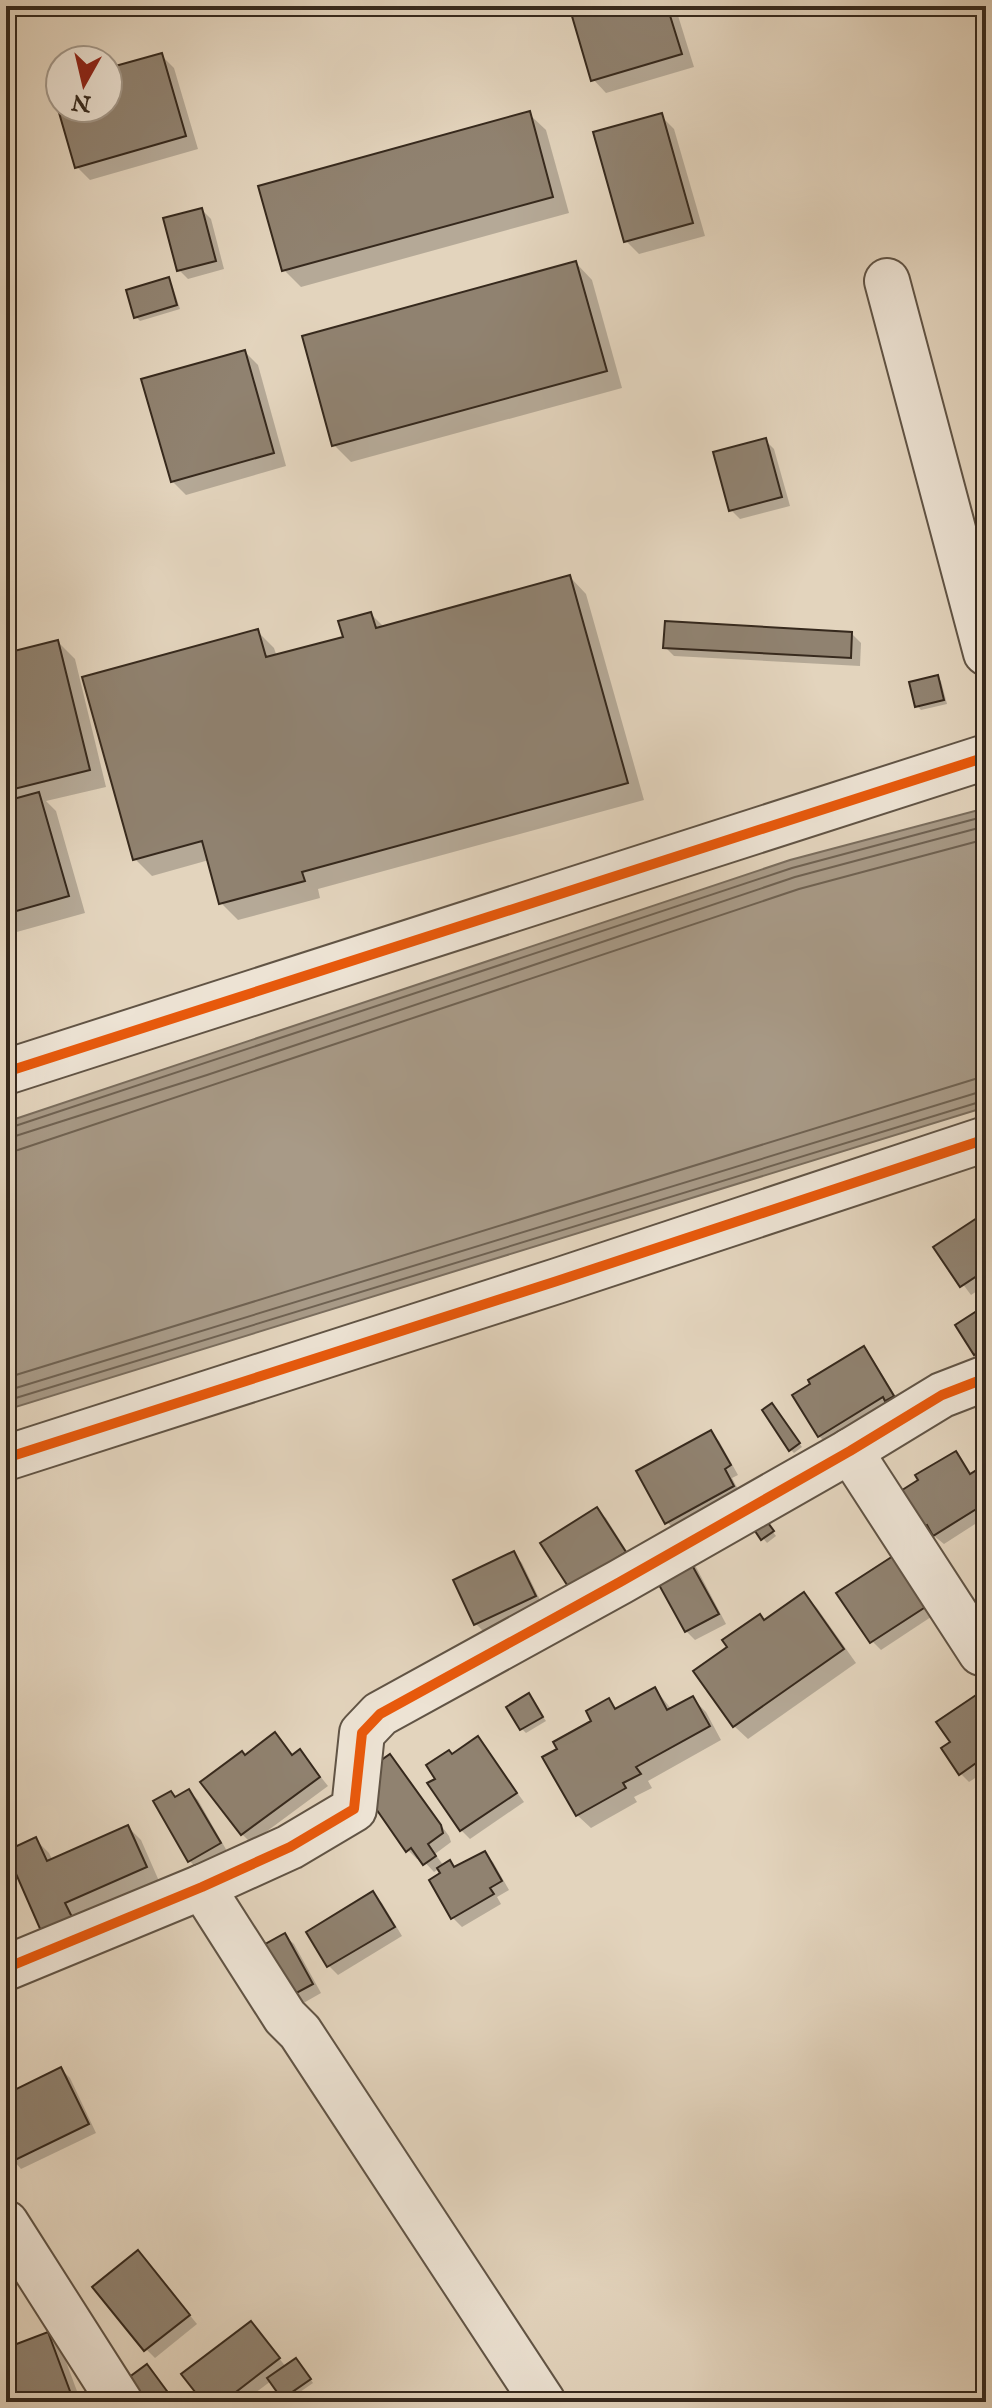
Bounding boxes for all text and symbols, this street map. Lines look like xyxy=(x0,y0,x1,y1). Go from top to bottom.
north arrow xyxy=(44,44,124,124)
text: N xyxy=(70,87,94,117)

